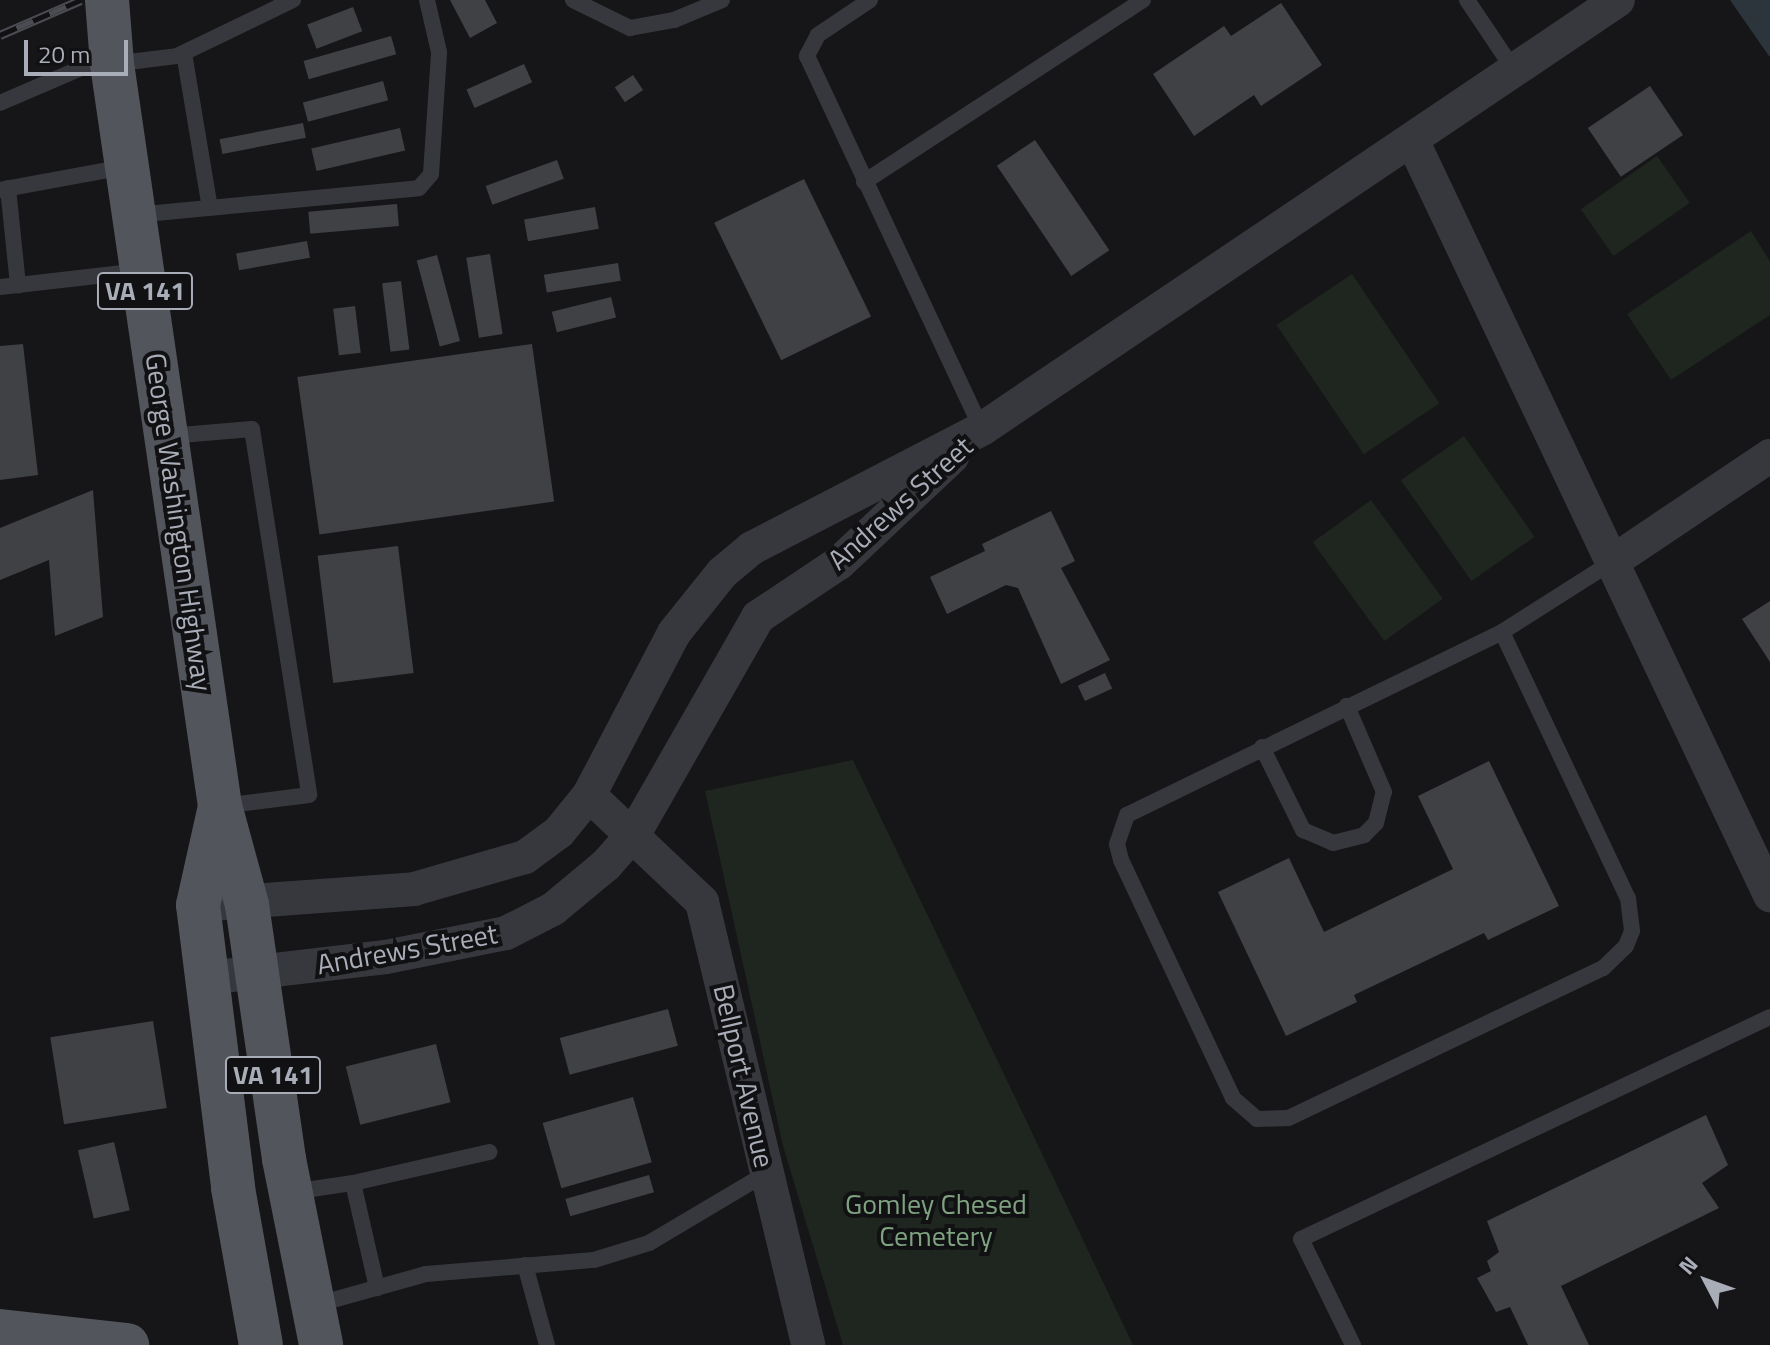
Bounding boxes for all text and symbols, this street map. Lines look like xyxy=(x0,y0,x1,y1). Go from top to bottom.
scale bar xyxy=(28,24,132,74)
text: 20 m xyxy=(38,36,90,72)
road number: VA 141 xyxy=(95,269,195,313)
street label: George Washington Highway xyxy=(139,351,219,693)
street label: Andrews Street xyxy=(821,429,979,577)
street label: Andrews Street xyxy=(314,917,500,981)
street label: Bellport Avenue xyxy=(707,981,781,1171)
road number: VA 141 xyxy=(223,1053,323,1097)
park label: Gomley Chesed Cemetery xyxy=(845,1187,1027,1253)
north arrow xyxy=(1666,1241,1746,1321)
text: N xyxy=(1670,1248,1706,1282)

